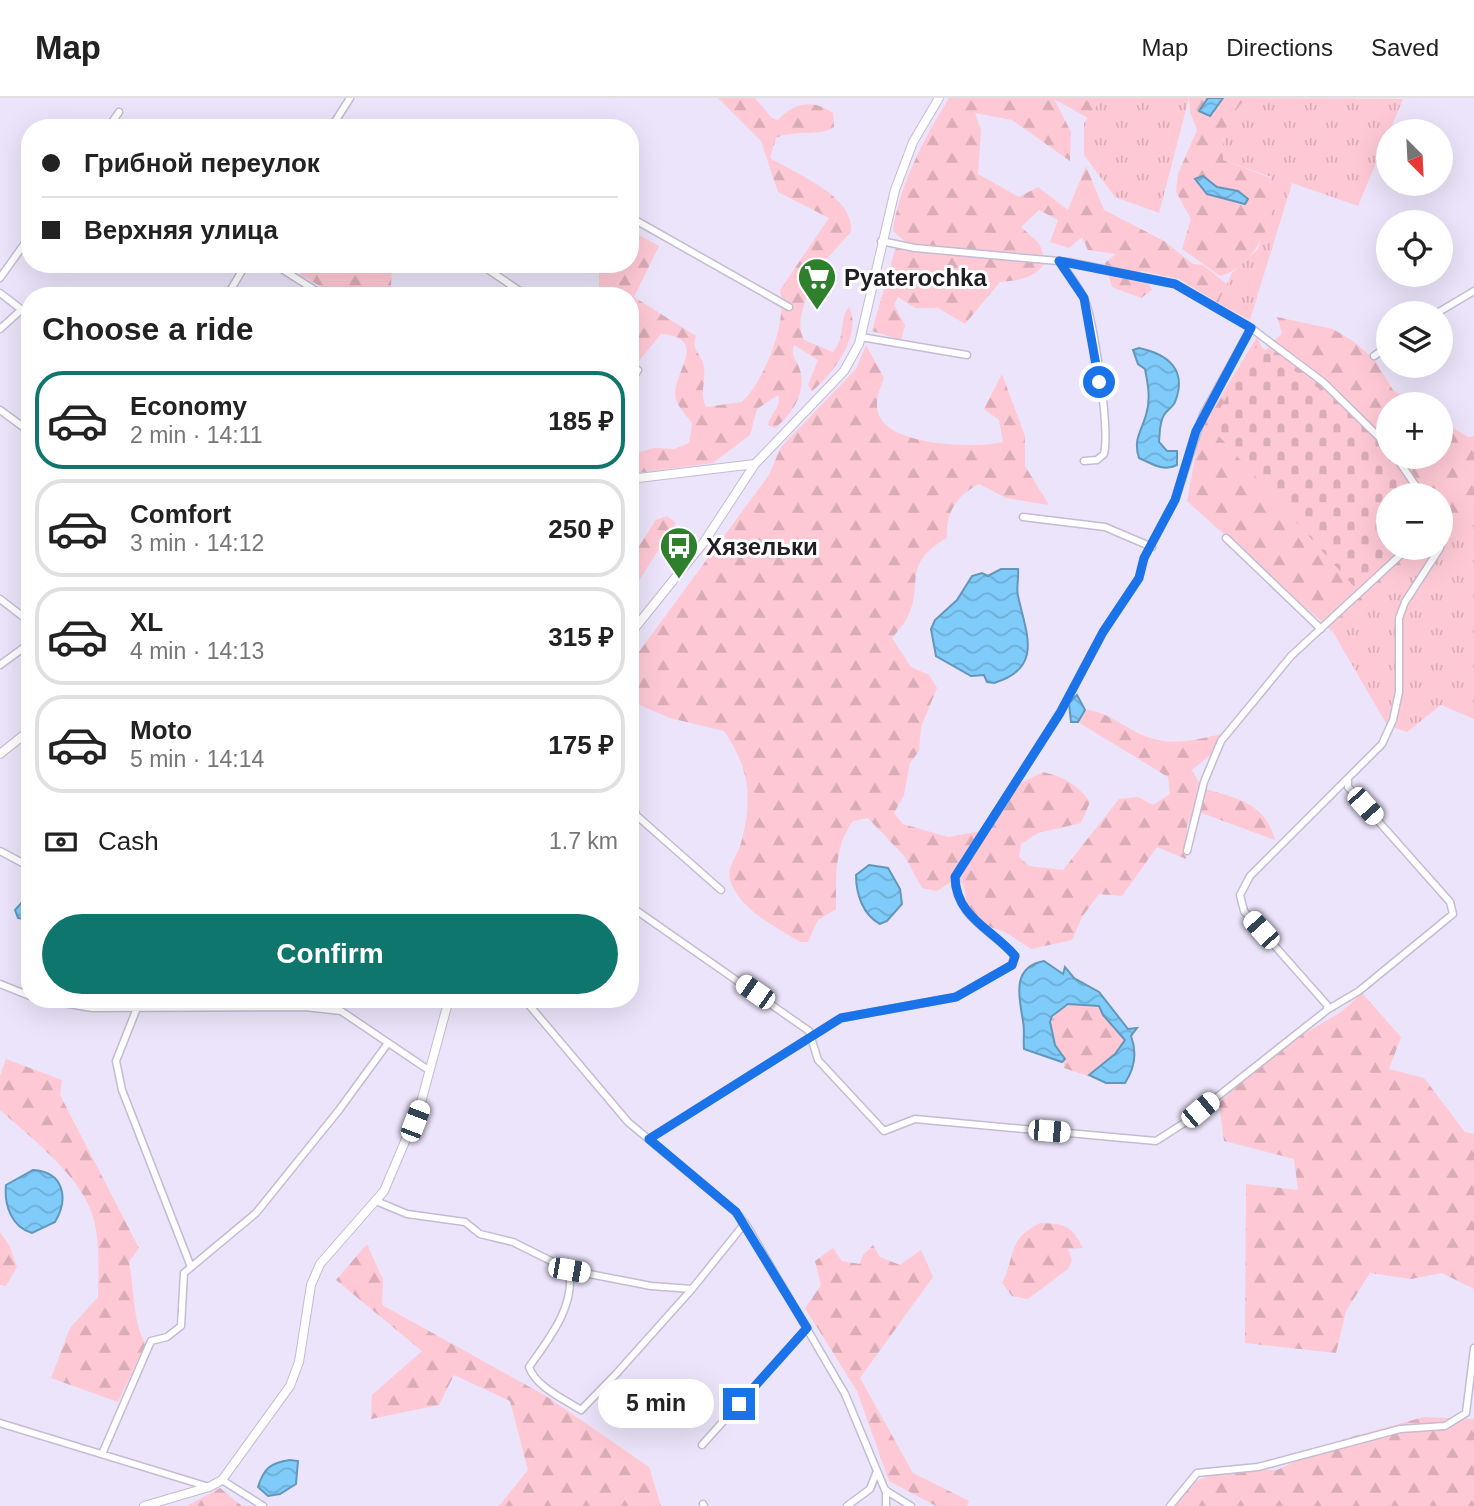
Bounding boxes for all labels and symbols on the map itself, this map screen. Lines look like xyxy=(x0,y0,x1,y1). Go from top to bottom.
north arrow xyxy=(1376,119,1452,196)
supermarket icon: Pyaterochka xyxy=(796,256,838,311)
place label: Pyaterochka xyxy=(844,264,987,291)
route start xyxy=(1083,366,1115,398)
bus stop icon: Хязельки xyxy=(658,525,700,580)
place label: Хязельки xyxy=(706,533,818,560)
car xyxy=(1344,783,1387,829)
car xyxy=(1240,907,1283,953)
car xyxy=(732,971,779,1013)
car xyxy=(1178,1088,1223,1132)
car xyxy=(398,1098,433,1144)
car xyxy=(1028,1119,1071,1143)
car xyxy=(547,1256,592,1284)
callout: 5 min xyxy=(599,1380,714,1428)
route end xyxy=(723,1388,755,1420)

